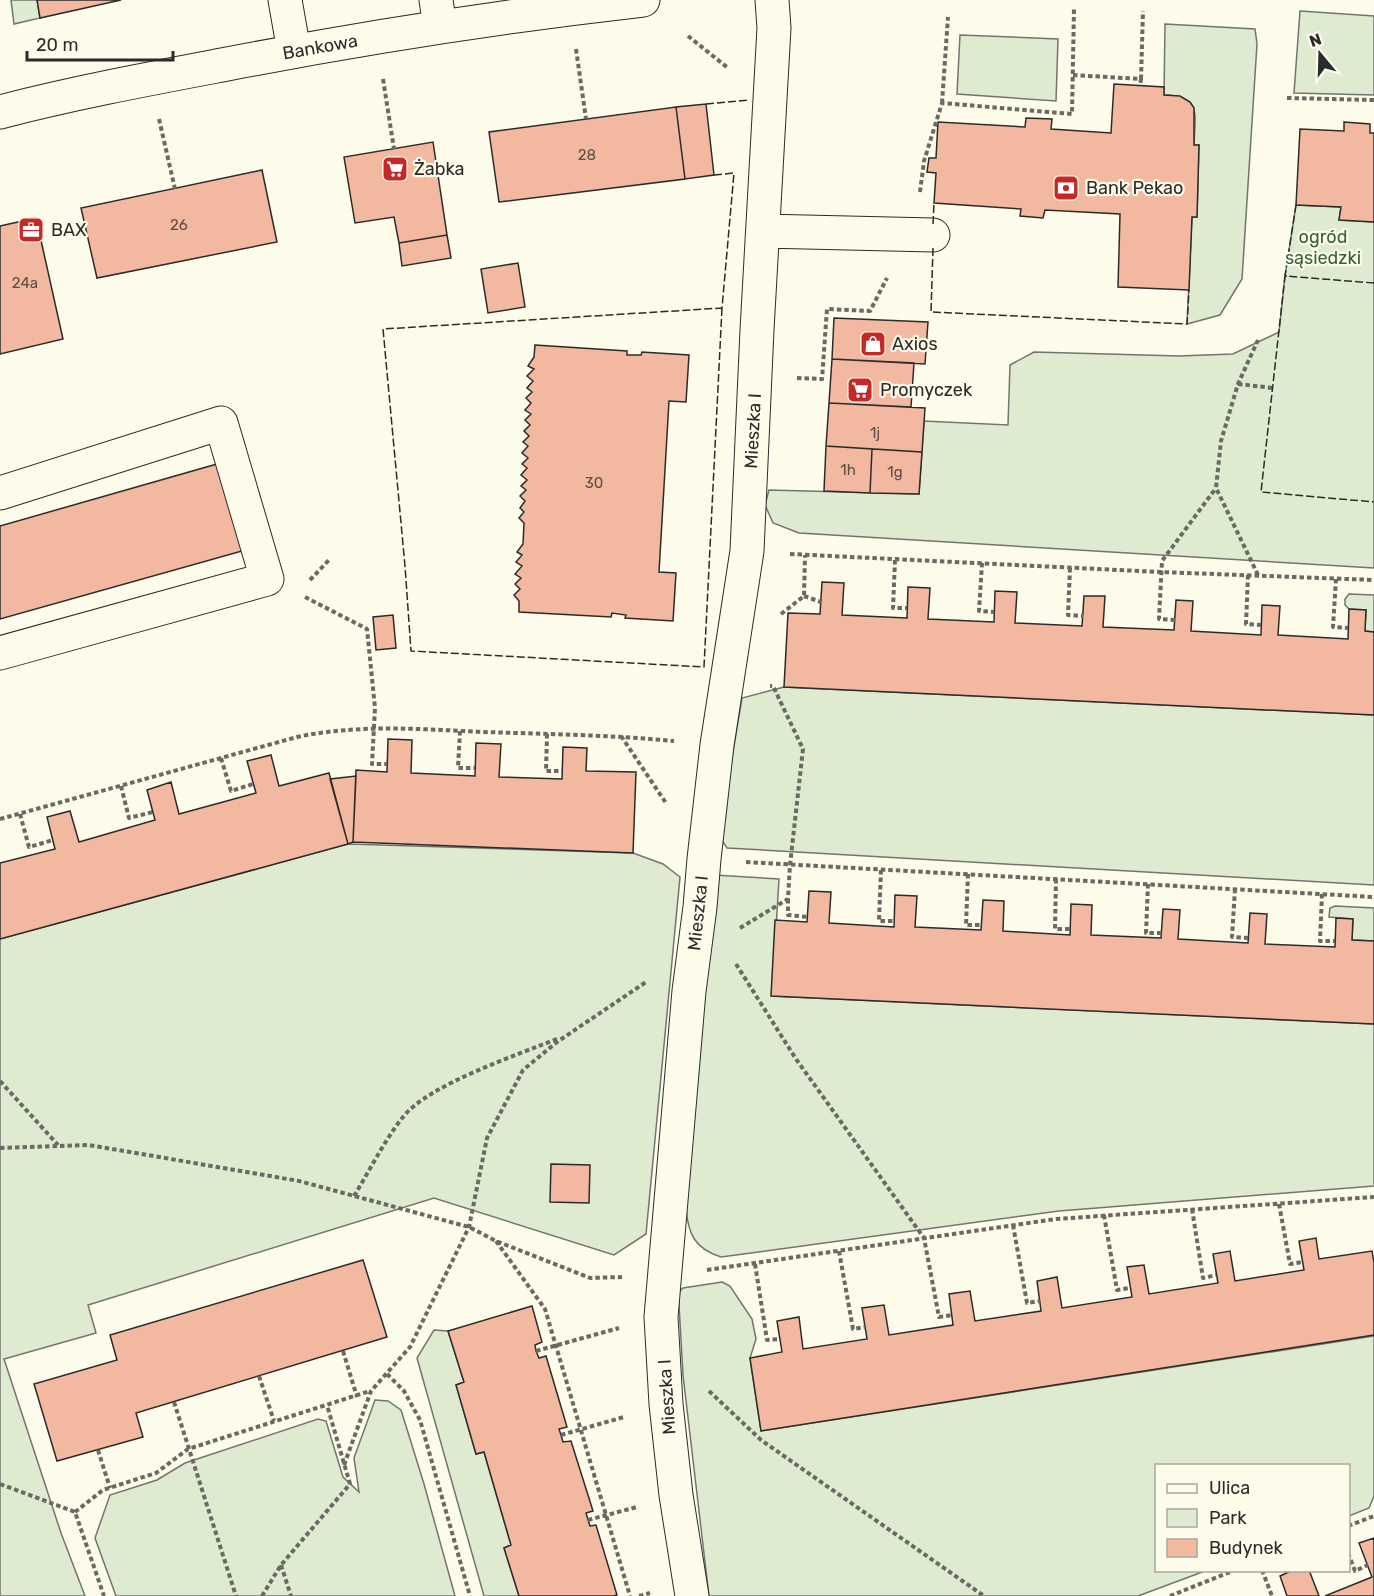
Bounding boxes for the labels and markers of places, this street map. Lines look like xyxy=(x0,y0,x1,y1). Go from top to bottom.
supermarket icon: Żabka xyxy=(380,154,410,184)
place label: Żabka xyxy=(414,158,465,180)
bank icon: Bank Pekao xyxy=(1051,173,1081,203)
place label: Bank Pekao xyxy=(1086,177,1183,199)
office icon: BAX xyxy=(16,215,46,245)
place label: BAX xyxy=(51,219,86,241)
shop icon: Axios xyxy=(858,329,888,359)
place label: Axios xyxy=(892,333,938,355)
supermarket icon: Promyczek xyxy=(845,375,875,405)
place label: Promyczek xyxy=(880,379,973,401)

